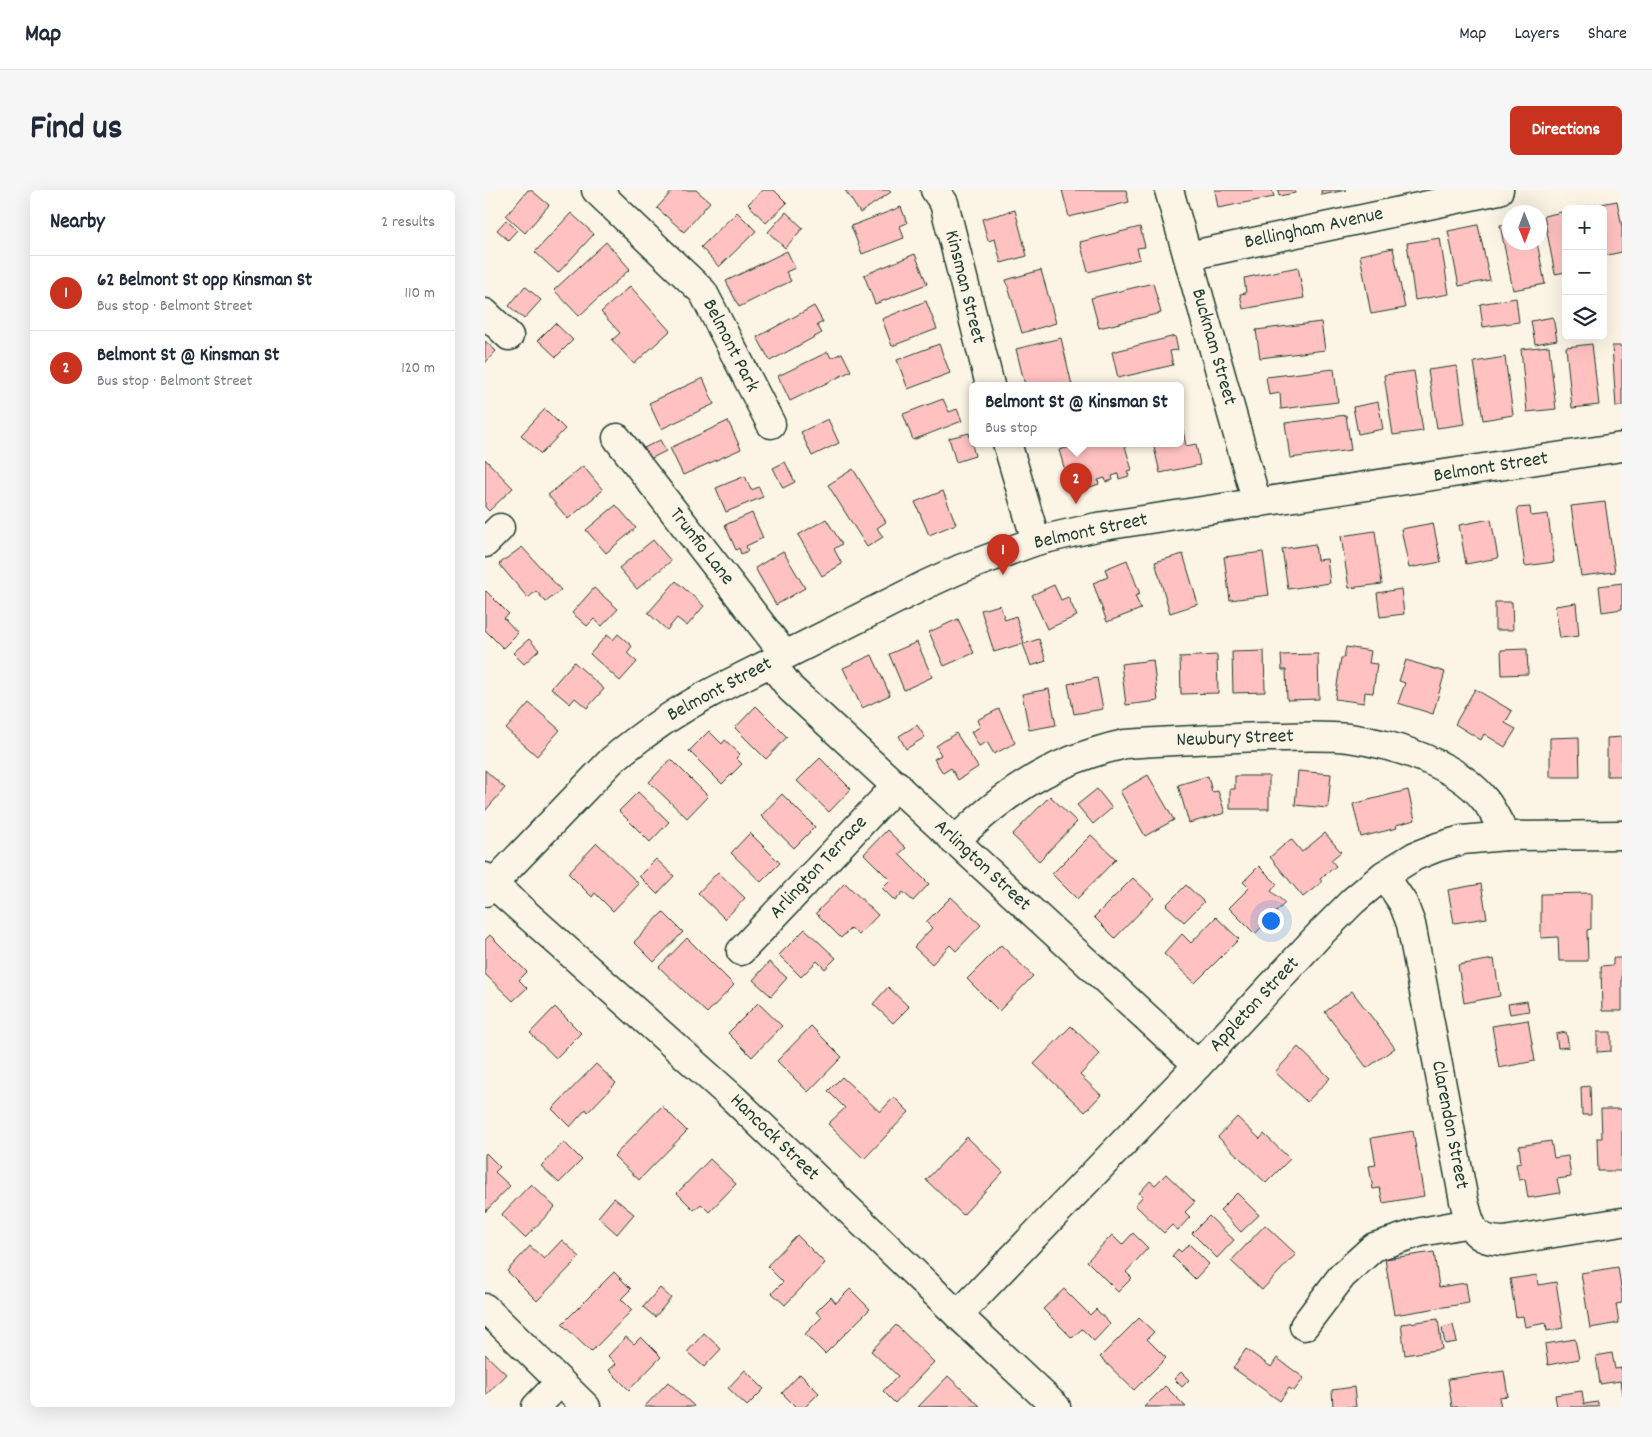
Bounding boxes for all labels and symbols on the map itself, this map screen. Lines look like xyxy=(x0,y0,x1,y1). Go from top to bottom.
street label: Bellingham Avenue xyxy=(1242,201,1386,257)
north arrow xyxy=(1502,205,1547,250)
street label: Kinsman Street xyxy=(936,227,992,347)
street label: Bucknam Street xyxy=(1183,286,1243,408)
street label: Belmont Park xyxy=(695,295,765,397)
street label: Belmont Street xyxy=(1432,445,1550,491)
pin: 2 xyxy=(1060,463,1092,504)
street label: Trunfio Lane xyxy=(662,502,740,592)
street label: Belmont Street xyxy=(1032,506,1150,558)
pin: 1 xyxy=(987,534,1019,575)
street label: Belmont Street xyxy=(662,651,778,729)
street label: Newbury Street xyxy=(1176,723,1294,755)
street label: Arlington Terrace xyxy=(763,810,875,926)
street label: Arlington Street xyxy=(927,814,1037,918)
your location xyxy=(1258,908,1284,934)
street label: Appleton Street xyxy=(1203,951,1307,1059)
street label: Clarendon Street xyxy=(1423,1058,1475,1192)
street label: Hancock Street xyxy=(723,1088,825,1188)

